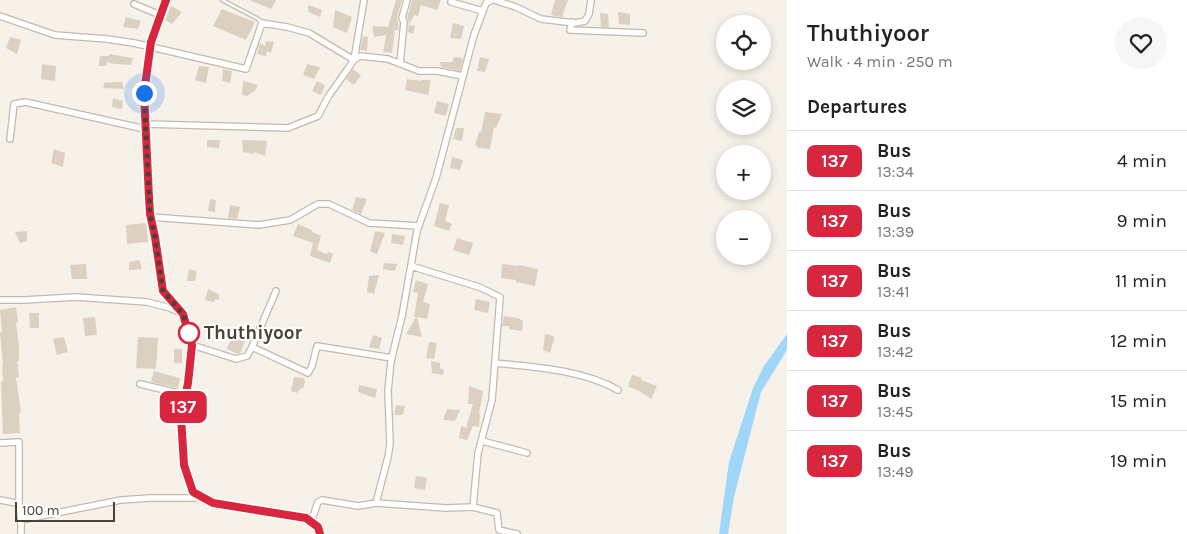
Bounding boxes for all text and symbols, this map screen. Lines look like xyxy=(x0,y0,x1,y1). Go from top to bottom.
map controls xyxy=(716,15,771,265)
button: locate xyxy=(716,15,771,70)
button: heart xyxy=(1115,17,1167,69)
text: Thuthiyoor xyxy=(807,19,929,47)
text: Walk · 4 min · 250 m xyxy=(807,52,953,71)
button: layers xyxy=(716,80,771,135)
your location xyxy=(132,81,157,106)
text: Departures xyxy=(807,96,907,118)
text: Bus xyxy=(877,140,911,162)
button: + xyxy=(716,145,771,200)
text: 137 xyxy=(821,150,848,172)
text: 4 min xyxy=(1117,150,1167,172)
text: 13:34 xyxy=(877,162,914,181)
text: Bus xyxy=(877,200,911,222)
button: − xyxy=(716,210,771,265)
text: 137 xyxy=(821,210,848,232)
text: 9 min xyxy=(1117,210,1167,232)
text: 13:39 xyxy=(877,222,914,241)
text: Bus xyxy=(877,260,911,282)
text: 137 xyxy=(821,270,848,292)
text: 11 min xyxy=(1115,270,1167,292)
text: 13:41 xyxy=(877,282,910,301)
text: Bus xyxy=(877,320,911,342)
marker: Thuthiyoor xyxy=(178,322,200,344)
place label: Thuthiyoor xyxy=(204,322,302,344)
text: 137 xyxy=(821,330,848,352)
text: 12 min xyxy=(1110,330,1167,352)
text: 13:42 xyxy=(877,342,914,361)
text: Bus xyxy=(877,380,911,402)
text: 137 xyxy=(821,390,848,412)
text: 15 min xyxy=(1111,390,1167,412)
line badge: 137 xyxy=(154,391,212,423)
text: 137 xyxy=(170,396,196,418)
text: 13:45 xyxy=(877,402,913,421)
text: Bus xyxy=(877,440,911,462)
text: 137 xyxy=(821,450,848,472)
text: 19 min xyxy=(1110,450,1167,472)
text: 13:49 xyxy=(877,462,914,481)
scale bar xyxy=(15,499,115,522)
text: 100 m xyxy=(22,502,60,519)

